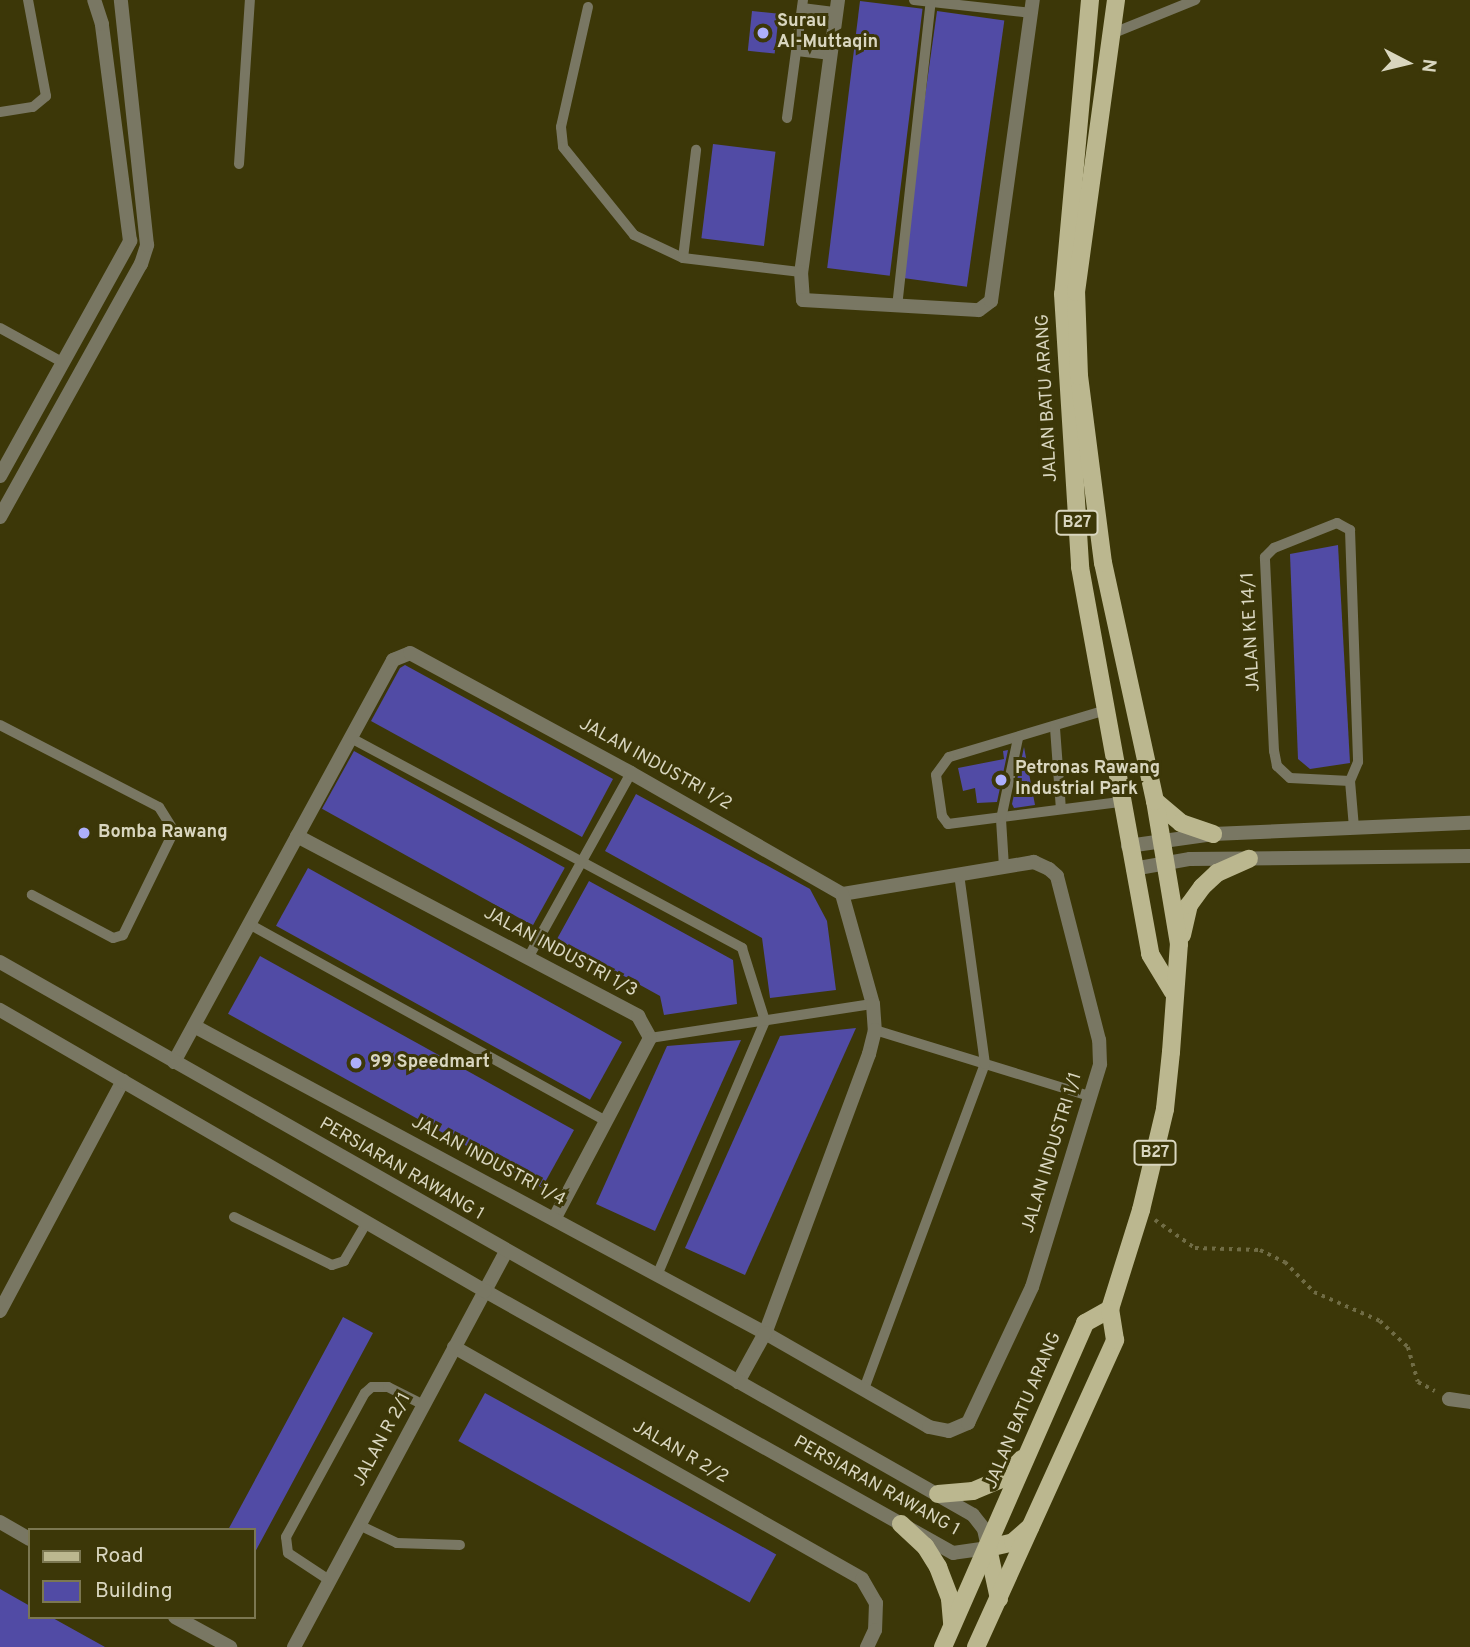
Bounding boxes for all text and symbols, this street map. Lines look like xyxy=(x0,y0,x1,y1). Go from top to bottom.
place label: Surau Al-Muttaqin xyxy=(777,12,878,54)
marker: Surau Al-Muttaqin xyxy=(755,25,771,41)
north arrow xyxy=(1372,28,1442,98)
text: N xyxy=(1415,57,1441,74)
street label: JALAN BATU ARANG xyxy=(1033,313,1063,483)
road number: B27 xyxy=(1054,510,1100,536)
street label: JALAN KE 14/1 xyxy=(1238,571,1266,693)
street label: JALAN INDUSTRI 1/2 xyxy=(575,714,735,816)
place label: Petronas Rawang Industrial Park xyxy=(1015,759,1160,802)
marker: Petronas Rawang Industrial Park xyxy=(993,772,1009,788)
place label: Bomba Rawang xyxy=(98,822,228,844)
marker: Bomba Rawang xyxy=(76,825,92,841)
street label: JALAN INDUSTRI 1/3 xyxy=(479,903,641,1003)
place label: 99 Speedmart xyxy=(370,1052,490,1074)
marker: 99 Speedmart xyxy=(348,1055,364,1071)
street label: JALAN INDUSTRI 1/1 xyxy=(1018,1070,1088,1236)
street label: JALAN INDUSTRI 1/4 xyxy=(407,1112,569,1212)
street label: PERSIARAN RAWANG 1 xyxy=(315,1114,487,1226)
road number: B27 xyxy=(1132,1140,1178,1166)
street label: JALAN BATU ARANG xyxy=(981,1329,1067,1493)
street label: JALAN R 2/1 xyxy=(349,1389,417,1491)
street label: JALAN R 2/2 xyxy=(628,1417,732,1489)
street label: PERSIARAN RAWANG 1 xyxy=(789,1432,963,1542)
legend xyxy=(28,1528,256,1619)
text: Road xyxy=(95,1543,144,1570)
text: Building xyxy=(95,1578,173,1605)

